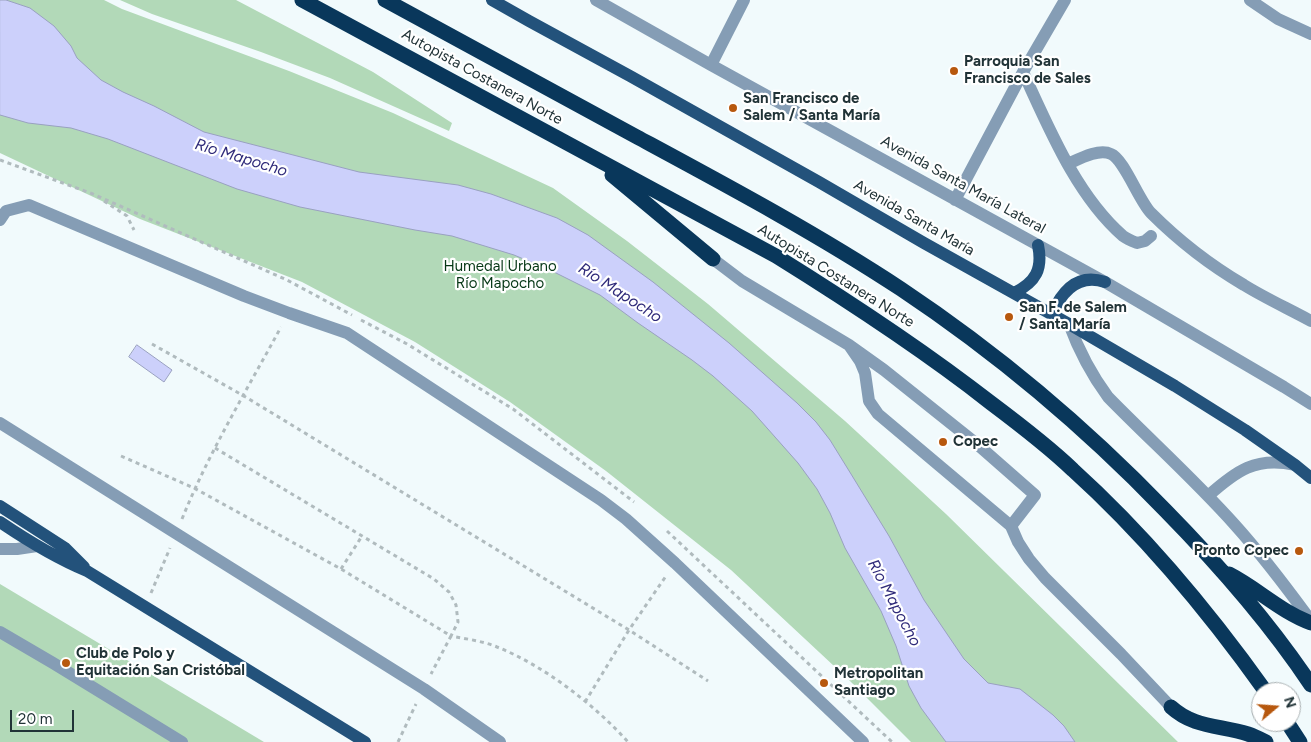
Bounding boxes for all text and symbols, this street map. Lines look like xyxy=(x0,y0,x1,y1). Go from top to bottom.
street label: Autopista Costanera Norte xyxy=(398,25,566,129)
place label: Parroquia San Francisco de Sales xyxy=(964,53,1091,88)
marker: Parroquia San Francisco de Sales xyxy=(948,65,960,77)
place label: San Francisco de Salem / Santa María xyxy=(743,90,880,125)
marker: San Francisco de Salem / Santa María xyxy=(727,102,739,114)
street label: Avenida Santa María Lateral xyxy=(877,132,1049,238)
water label: Río Mapocho xyxy=(192,135,290,181)
street label: Avenida Santa María xyxy=(850,176,978,260)
street label: Autopista Costanera Norte xyxy=(754,220,918,332)
park label: Humedal Urbano Río Mapocho xyxy=(443,258,557,293)
water label: Río Mapocho xyxy=(575,259,665,327)
place label: San F. de Salem / Santa María xyxy=(1019,299,1127,334)
marker: San F. de Salem / Santa María xyxy=(1003,311,1015,323)
place label: Copec xyxy=(953,433,998,451)
marker: Copec xyxy=(937,436,949,448)
place label: Pronto Copec xyxy=(1194,542,1289,560)
marker: Pronto Copec xyxy=(1293,545,1305,557)
water label: Río Mapocho xyxy=(863,556,925,650)
place label: Club de Polo y Equitación San Cristóbal xyxy=(76,645,245,680)
marker: Club de Polo y Equitación San Cristóbal xyxy=(60,657,72,669)
place label: Metropolitan Santiago xyxy=(834,665,923,700)
marker: Metropolitan Santiago xyxy=(818,677,830,689)
north arrow xyxy=(1251,682,1301,732)
text: N xyxy=(1280,695,1300,710)
scale bar xyxy=(12,700,76,732)
text: 20 m xyxy=(18,710,52,728)

